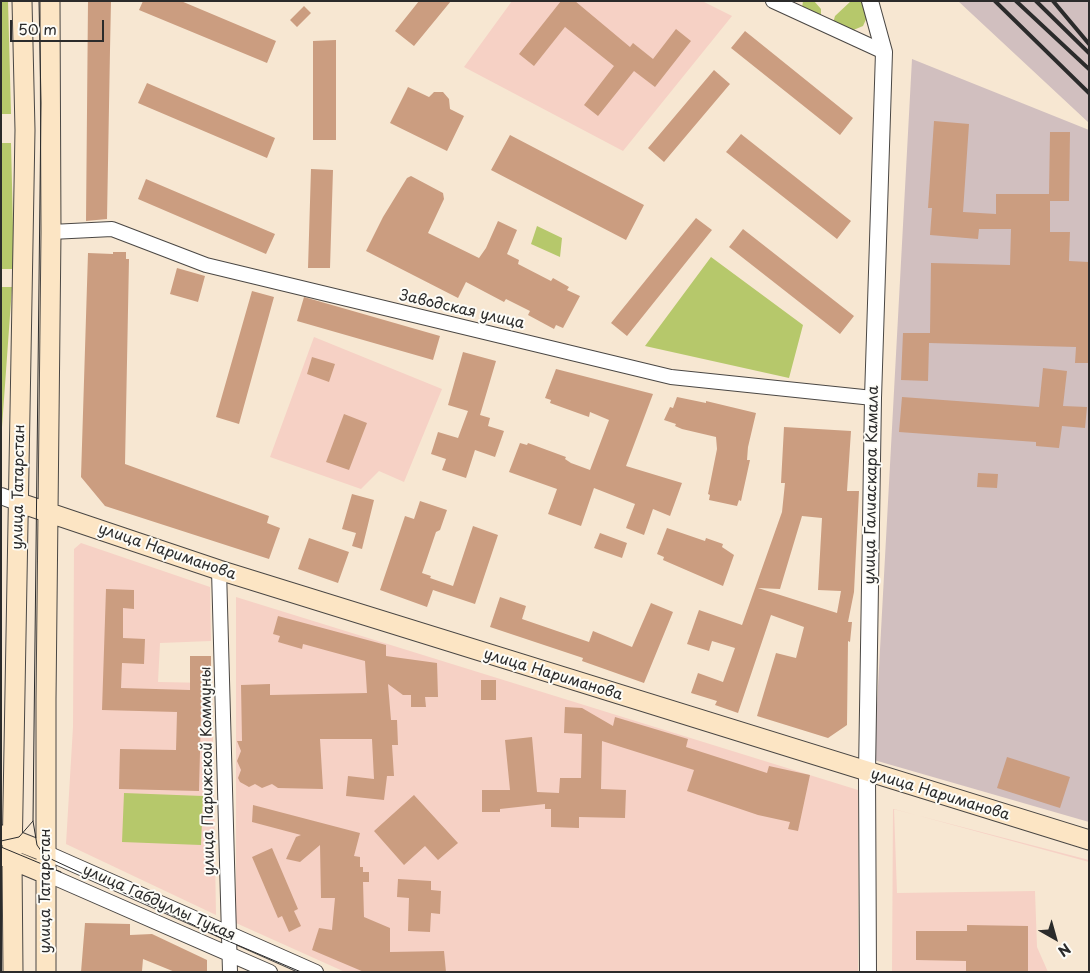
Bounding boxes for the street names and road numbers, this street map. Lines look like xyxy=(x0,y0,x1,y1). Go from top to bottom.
street label: Заводская улица xyxy=(398,287,526,333)
street label: улица Галиаскара Камала xyxy=(861,385,883,585)
street label: улица Татарстан xyxy=(9,424,29,550)
street label: улица Нариманова xyxy=(96,520,238,584)
street label: улица Нариманова xyxy=(481,645,625,705)
street label: улица Парижской Коммуны xyxy=(197,666,219,876)
street label: улица Нариманова xyxy=(868,765,1012,825)
street label: улица Татарстан xyxy=(37,828,55,954)
street label: улица Габдуллы Тукая xyxy=(80,861,238,945)

